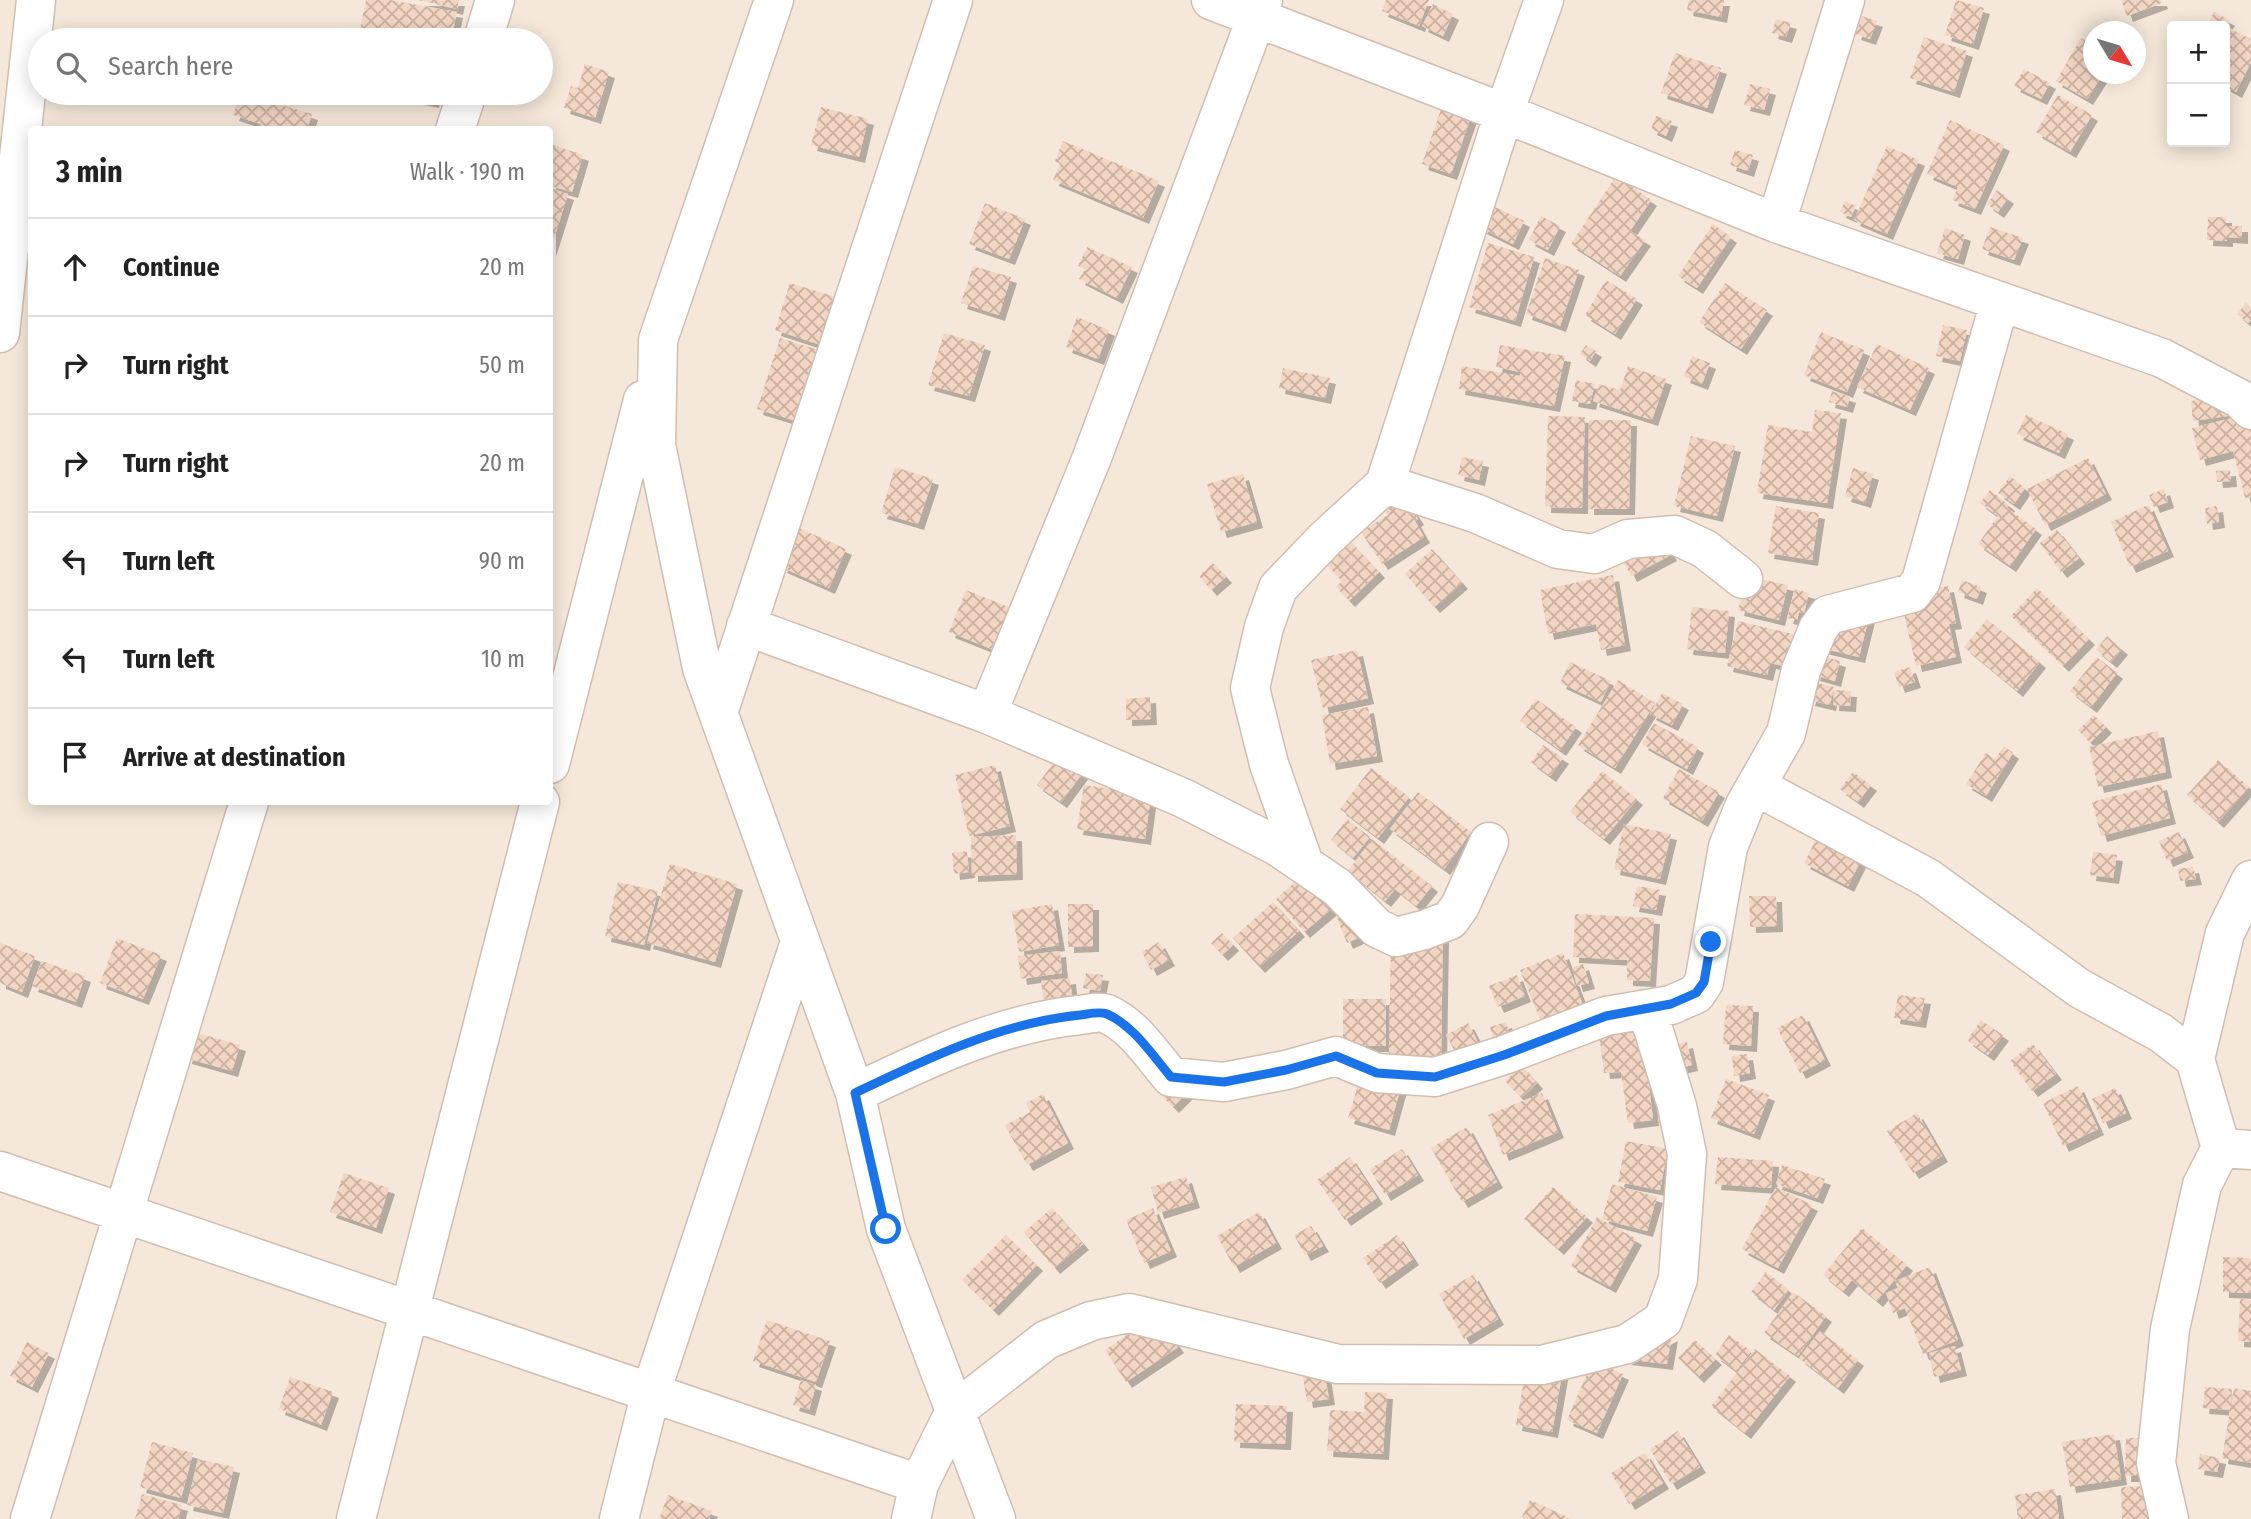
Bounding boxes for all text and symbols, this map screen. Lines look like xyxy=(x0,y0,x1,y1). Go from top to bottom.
north arrow xyxy=(2083,21,2146,84)
map controls xyxy=(2167,21,2230,147)
button: + xyxy=(2167,21,2230,84)
search box xyxy=(28,28,553,105)
icon: search xyxy=(52,48,90,86)
text: Search here xyxy=(108,51,233,82)
button: − xyxy=(2167,84,2230,147)
text: 3 min xyxy=(56,154,123,190)
text: Walk · 190 m xyxy=(410,158,525,186)
icon: ahead xyxy=(56,248,94,286)
text: Continue xyxy=(123,252,220,283)
text: 20 m xyxy=(480,253,525,281)
icon: right xyxy=(56,346,94,384)
text: Turn right xyxy=(123,350,229,381)
text: 50 m xyxy=(479,351,525,379)
icon: right xyxy=(56,444,94,482)
text: Turn right xyxy=(123,448,229,479)
text: 20 m xyxy=(480,449,525,477)
icon: left xyxy=(56,542,94,580)
text: Turn left xyxy=(123,546,215,577)
text: 90 m xyxy=(479,547,525,575)
icon: left xyxy=(56,640,94,678)
text: Turn left xyxy=(123,644,215,675)
text: 10 m xyxy=(481,645,525,673)
icon: arrive xyxy=(56,738,94,776)
text: Arrive at destination xyxy=(123,742,346,773)
route end xyxy=(1695,926,1726,957)
route start xyxy=(870,1213,901,1244)

